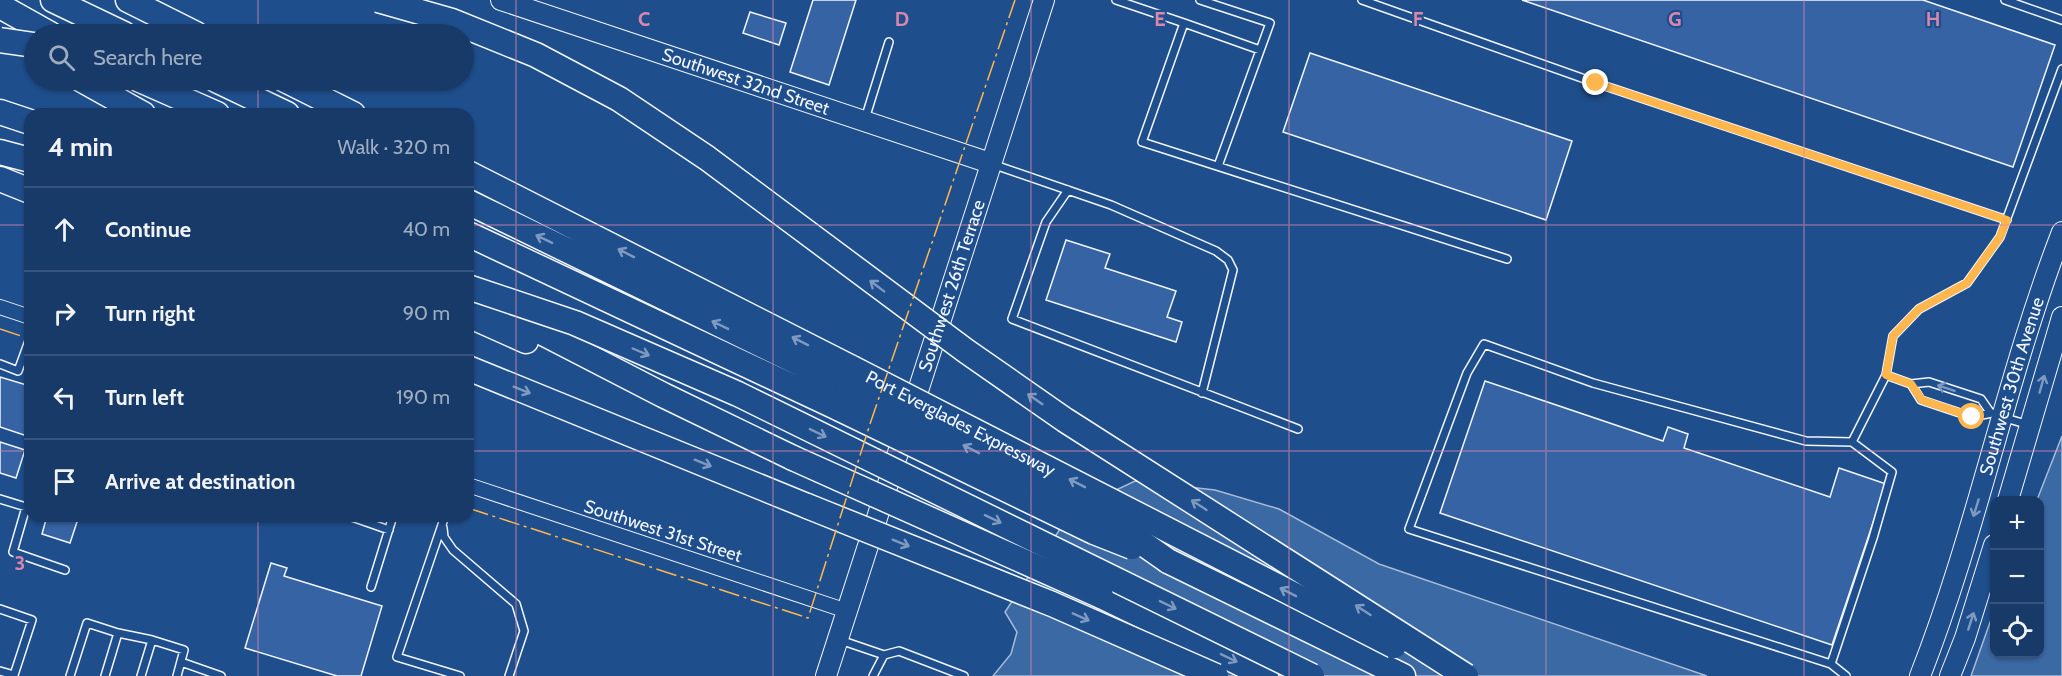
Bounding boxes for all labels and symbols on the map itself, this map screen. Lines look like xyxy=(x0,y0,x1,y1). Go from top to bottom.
text: C xyxy=(638,7,650,31)
text: D xyxy=(895,7,909,31)
text: E xyxy=(1154,7,1166,31)
text: F xyxy=(1413,7,1424,31)
text: G xyxy=(1668,7,1682,31)
text: H xyxy=(1926,7,1940,31)
street label: Southwest 32nd Street xyxy=(659,43,832,120)
route end xyxy=(1582,69,1608,95)
street label: Southwest 26th Terrace xyxy=(914,197,990,375)
one-way arrow xyxy=(536,233,554,245)
one-way arrow xyxy=(618,247,635,259)
one-way arrow xyxy=(869,279,885,292)
street label: Southwest 30th Avenue xyxy=(1975,294,2049,478)
one-way arrow xyxy=(711,318,729,330)
one-way arrow xyxy=(791,335,809,346)
one-way arrow xyxy=(631,347,649,358)
street label: Port Everglades Expressway xyxy=(862,366,1059,481)
one-way arrow xyxy=(2036,375,2048,394)
one-way arrow xyxy=(1937,381,1956,392)
one-way arrow xyxy=(512,385,531,396)
one-way arrow xyxy=(1027,393,1044,406)
route start xyxy=(1958,403,1984,429)
one-way arrow xyxy=(808,428,826,440)
one-way arrow xyxy=(963,443,981,454)
one-way arrow xyxy=(693,458,712,469)
one-way arrow xyxy=(1069,477,1086,489)
street label: Southwest 31st Street xyxy=(581,495,745,567)
one-way arrow xyxy=(1970,498,1981,517)
one-way arrow xyxy=(1191,499,1208,511)
one-way arrow xyxy=(984,513,1001,525)
one-way arrow xyxy=(891,538,910,549)
text: 3 xyxy=(15,551,25,575)
one-way arrow xyxy=(1279,585,1297,597)
one-way arrow xyxy=(1159,599,1176,611)
one-way arrow xyxy=(1355,604,1372,616)
one-way arrow xyxy=(1072,612,1090,623)
one-way arrow xyxy=(1966,612,1977,631)
one-way arrow xyxy=(1220,653,1238,665)

